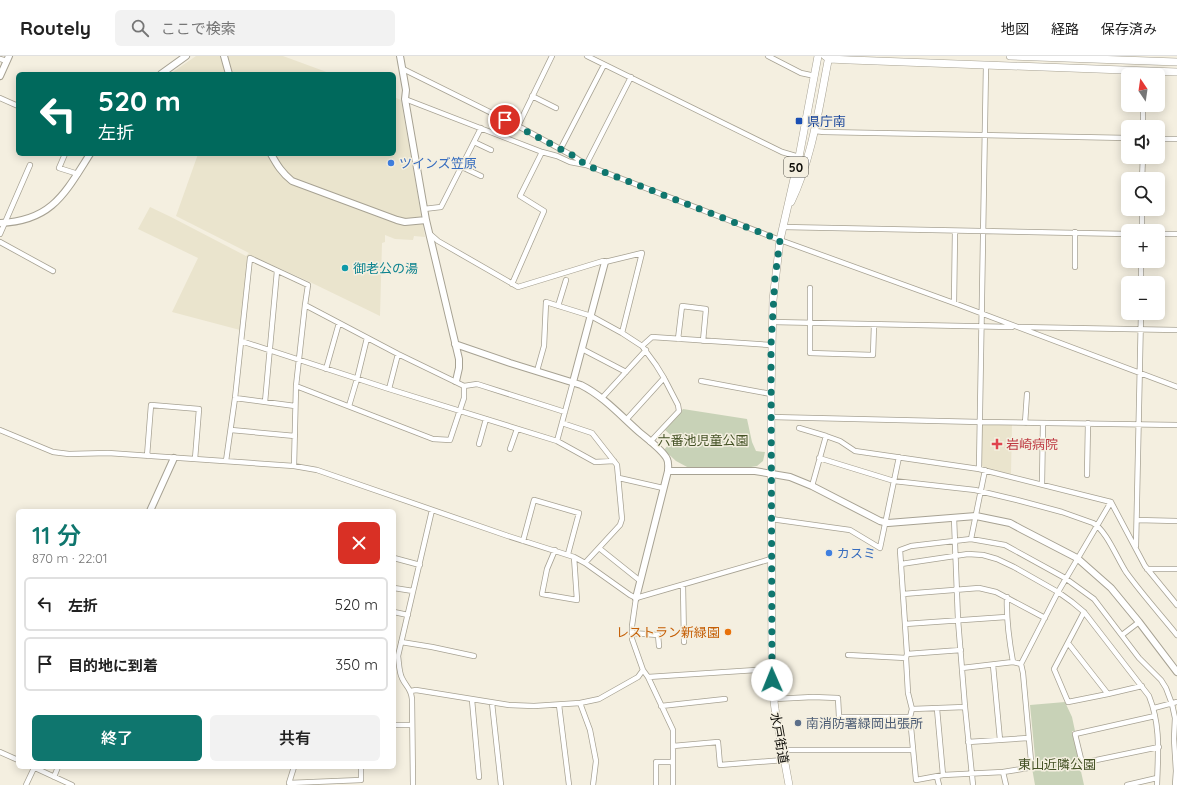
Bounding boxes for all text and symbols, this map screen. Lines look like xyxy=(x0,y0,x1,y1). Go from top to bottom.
search box xyxy=(115,10,395,46)
text: Routely xyxy=(20,16,91,40)
icon: search xyxy=(129,17,151,39)
text: ここで検索 xyxy=(161,19,236,38)
text: 地図 xyxy=(1001,20,1029,38)
text: 経路 xyxy=(1051,20,1079,38)
text: 保存済み xyxy=(1101,20,1157,38)
north arrow xyxy=(1121,68,1165,112)
map controls xyxy=(1121,68,1165,320)
text: 520 m xyxy=(98,83,181,118)
icon: left xyxy=(32,88,84,140)
pin xyxy=(488,103,522,137)
icon: arrive xyxy=(494,109,516,131)
place label: 県庁南 xyxy=(807,113,846,129)
marker: 県庁南 xyxy=(794,116,804,126)
button: sound xyxy=(1121,120,1165,164)
text: 左折 xyxy=(98,121,134,144)
place label: ツインズ笠原 xyxy=(399,155,477,171)
road number: 50 xyxy=(784,157,808,177)
marker: ツインズ笠原 xyxy=(386,158,396,168)
button: search xyxy=(1121,172,1165,216)
button: + xyxy=(1121,224,1165,268)
place label: 御老公の湯 xyxy=(353,260,418,276)
marker: 御老公の湯 xyxy=(340,263,350,273)
button: − xyxy=(1121,276,1165,320)
park label: 六番池児童公園 xyxy=(657,432,749,448)
place label: 岩崎病院 xyxy=(1006,436,1058,452)
marker: 岩崎病院 xyxy=(991,438,1003,450)
text: 11 分 xyxy=(32,520,81,550)
button: close xyxy=(338,522,380,564)
place label: カスミ xyxy=(837,545,876,561)
marker: カスミ xyxy=(824,548,834,558)
text: 870 m · 22:01 xyxy=(32,550,107,566)
icon: left xyxy=(34,593,56,615)
text: 520 m xyxy=(335,595,378,614)
text: 左折 xyxy=(68,596,98,615)
place label: レストラン新緑園 xyxy=(616,624,720,640)
marker: レストラン新緑園 xyxy=(723,627,733,637)
icon: arrive xyxy=(34,653,56,675)
text: 350 m xyxy=(335,655,378,674)
text: 目的地に到着 xyxy=(68,656,158,675)
position arrow xyxy=(751,659,793,701)
street label: 水戸街道 xyxy=(768,711,792,765)
button: 終了 xyxy=(32,715,202,761)
button: 共有 xyxy=(210,715,380,761)
place label: 南消防署緑岡出張所 xyxy=(806,715,923,731)
marker: 南消防署緑岡出張所 xyxy=(793,718,803,728)
park label: 東山近隣公園 xyxy=(1018,756,1096,772)

